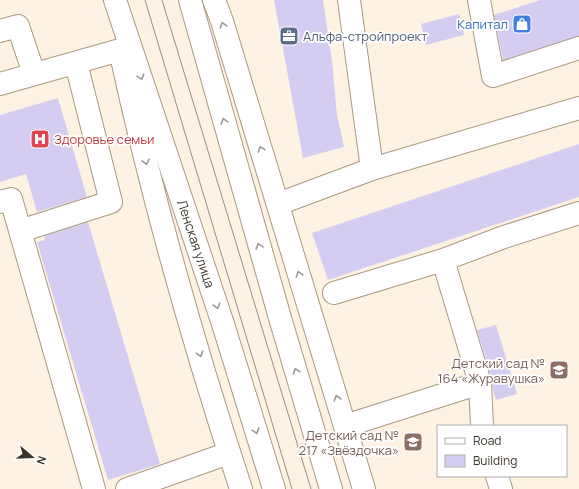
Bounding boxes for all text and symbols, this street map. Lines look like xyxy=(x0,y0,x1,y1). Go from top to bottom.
shop icon: Капитал xyxy=(511,13,533,35)
place label: Капитал xyxy=(457,15,508,33)
one-way arrow xyxy=(219,22,228,29)
office icon: Альфа-стройпроект xyxy=(278,25,300,47)
place label: Альфа-стройпроект xyxy=(303,27,428,45)
one-way arrow xyxy=(136,73,145,80)
one-way arrow xyxy=(220,118,229,125)
hospital icon: Здоровье семьи xyxy=(29,128,51,150)
place label: Здоровье семьи xyxy=(54,130,154,148)
one-way arrow xyxy=(257,146,266,153)
one-way arrow xyxy=(141,158,149,165)
street label: Ленская улица xyxy=(173,197,219,290)
one-way arrow xyxy=(256,243,264,250)
one-way arrow xyxy=(295,270,304,277)
one-way arrow xyxy=(213,303,221,310)
one-way arrow xyxy=(195,350,204,357)
place label: Детский сад № 164 «Журавушка» xyxy=(438,354,545,387)
school or university icon: Детский сад № 164 «Журавушка» xyxy=(548,359,570,381)
one-way arrow xyxy=(292,368,301,375)
one-way arrow xyxy=(333,395,342,402)
legend xyxy=(437,425,567,477)
place label: Детский сад № 217 «Звёздочка» xyxy=(299,426,399,459)
one-way arrow xyxy=(251,427,260,434)
school or university icon: Детский сад № 217 «Звёздочка» xyxy=(402,431,424,453)
text: Road xyxy=(473,432,501,449)
north arrow xyxy=(12,437,52,477)
text: Building xyxy=(473,452,517,469)
text: N xyxy=(34,454,50,467)

